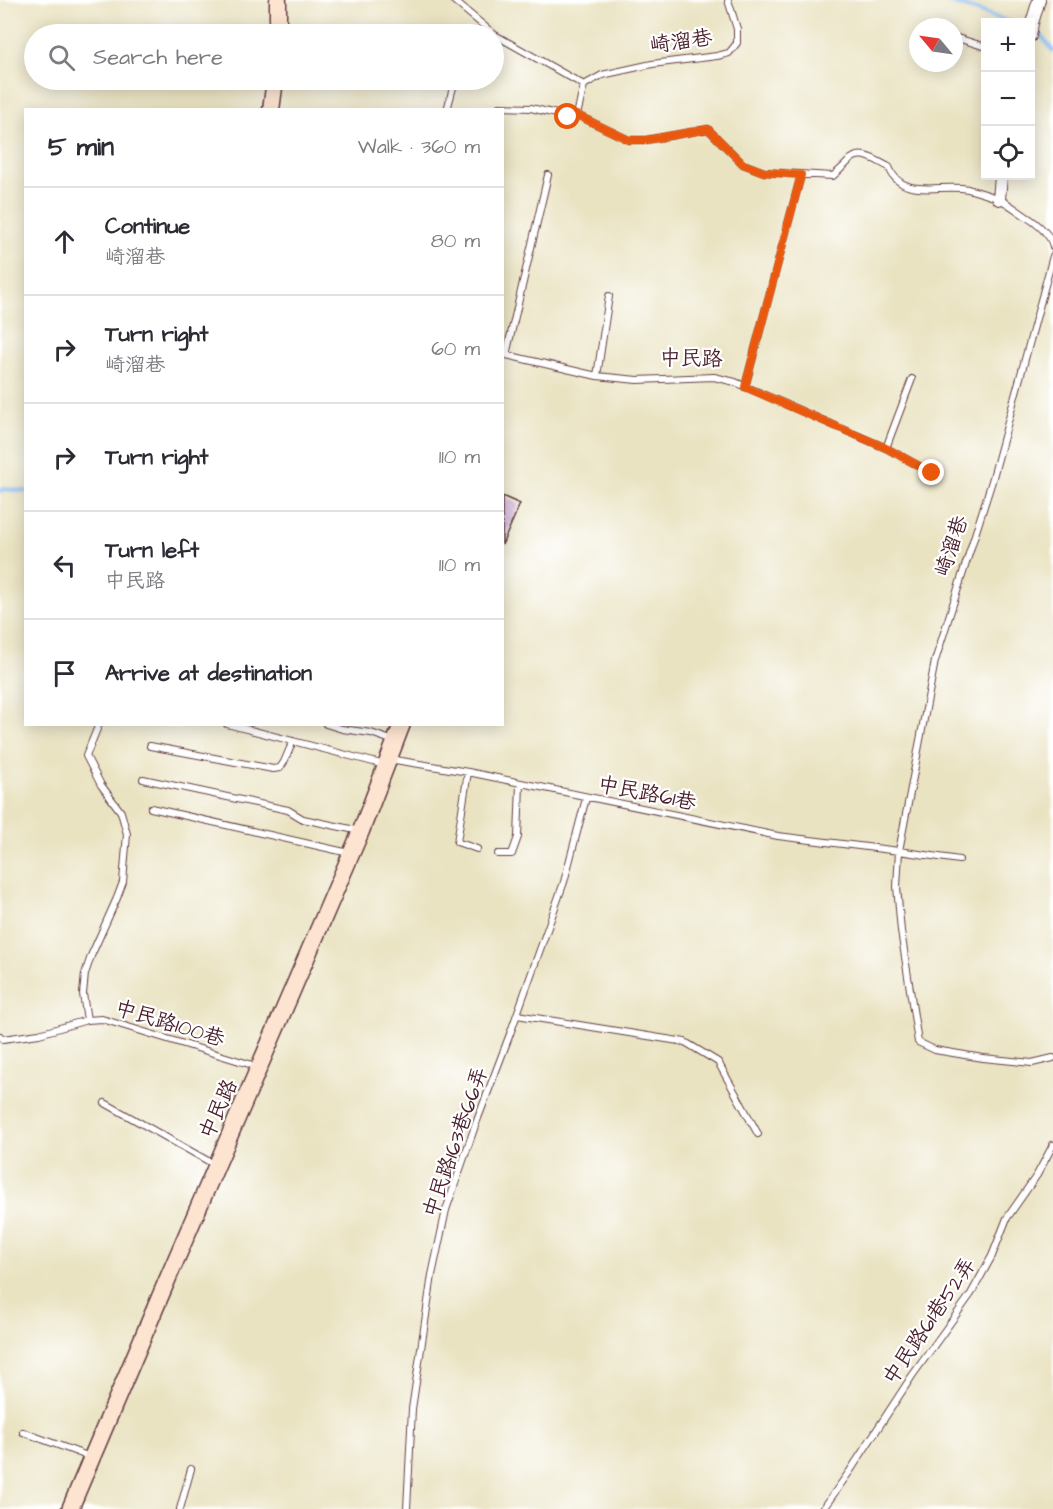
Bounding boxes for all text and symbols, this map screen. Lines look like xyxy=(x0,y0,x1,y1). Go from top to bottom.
north arrow xyxy=(909,18,963,72)
map controls xyxy=(981,18,1035,180)
button: + xyxy=(981,18,1035,72)
street label: 崎溜巷 xyxy=(648,23,714,60)
search box xyxy=(24,24,504,90)
icon: search xyxy=(45,41,78,74)
text: Search here xyxy=(93,42,223,73)
button: − xyxy=(981,72,1035,126)
route start xyxy=(554,103,580,129)
button: locate xyxy=(981,126,1035,180)
text: 5 min xyxy=(48,129,114,165)
text: Walk · 360 m xyxy=(358,133,480,161)
text: Continue xyxy=(105,211,190,242)
icon: ahead xyxy=(48,225,81,258)
text: 80 m xyxy=(431,227,480,255)
text: 崎溜巷 xyxy=(105,243,165,271)
text: Turn right xyxy=(105,319,208,350)
icon: right xyxy=(48,333,81,366)
text: 60 m xyxy=(431,335,480,363)
street label: 中民路 xyxy=(659,343,723,374)
text: 崎溜巷 xyxy=(105,351,165,379)
icon: right xyxy=(48,441,81,474)
text: Turn right xyxy=(105,442,208,473)
text: 110 m xyxy=(439,443,480,471)
route end xyxy=(918,459,944,485)
street label: 崎溜巷 xyxy=(928,512,975,581)
text: Turn left xyxy=(105,535,199,566)
icon: left xyxy=(48,549,81,582)
text: 110 m xyxy=(439,551,480,579)
text: 中民路 xyxy=(105,567,165,595)
icon: arrive xyxy=(48,657,81,690)
text: Arrive at destination xyxy=(105,658,312,689)
street label: 中民路61巷 xyxy=(595,770,699,817)
street label: 中民路100巷 xyxy=(111,993,228,1054)
street label: 中民路163巷66弄 xyxy=(416,1063,495,1222)
street label: 中民路 xyxy=(192,1075,245,1144)
street label: 中民路61巷52弄 xyxy=(876,1252,983,1391)

